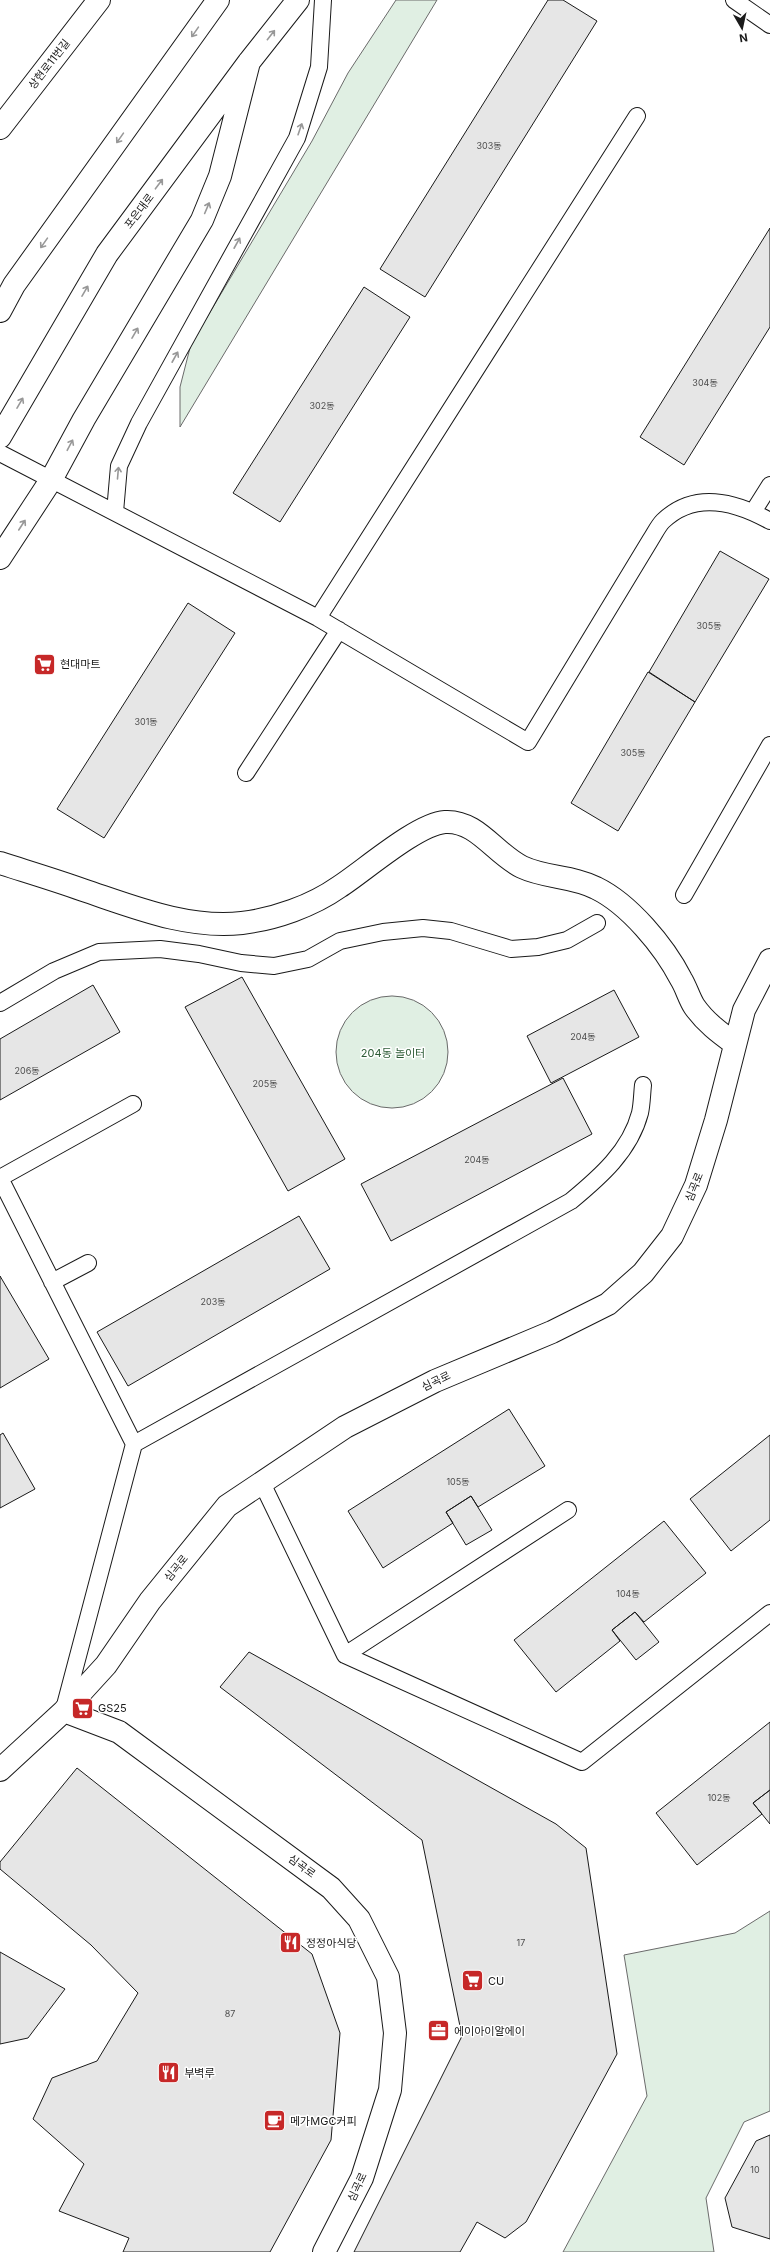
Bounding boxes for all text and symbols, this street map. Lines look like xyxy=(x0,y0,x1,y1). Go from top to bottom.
north arrow xyxy=(722,8,762,48)
one-way arrow xyxy=(191,26,199,37)
one-way arrow xyxy=(266,29,275,40)
text: N xyxy=(738,30,749,45)
street label: 상현로11번길 xyxy=(25,36,73,92)
one-way arrow xyxy=(297,123,304,136)
one-way arrow xyxy=(115,132,124,143)
house number: 303동 xyxy=(476,140,502,151)
one-way arrow xyxy=(155,178,163,189)
street label: 포은대로 xyxy=(121,191,157,231)
one-way arrow xyxy=(203,203,211,215)
one-way arrow xyxy=(234,237,241,249)
one-way arrow xyxy=(40,238,48,249)
one-way arrow xyxy=(82,285,90,297)
one-way arrow xyxy=(131,327,139,339)
one-way arrow xyxy=(171,351,179,363)
house number: 304동 xyxy=(692,377,718,388)
one-way arrow xyxy=(16,397,24,409)
house number: 302동 xyxy=(309,400,335,411)
one-way arrow xyxy=(67,440,74,452)
one-way arrow xyxy=(115,467,122,480)
one-way arrow xyxy=(18,520,26,531)
house number: 305동 xyxy=(697,620,722,631)
supermarket icon: 현대마트 xyxy=(32,651,58,677)
place label: 현대마트 xyxy=(60,657,100,671)
house number: 301동 xyxy=(134,716,158,727)
house number: 305동 xyxy=(621,747,646,758)
house number: 204동 xyxy=(570,1031,596,1042)
park label: 204동 놀이터 xyxy=(361,1046,425,1060)
house number: 206동 xyxy=(14,1065,40,1076)
house number: 205동 xyxy=(253,1078,277,1089)
house number: 204동 xyxy=(464,1154,490,1165)
street label: 심곡로 xyxy=(682,1170,706,1204)
house number: 203동 xyxy=(200,1296,226,1307)
street label: 심곡로 xyxy=(419,1368,453,1394)
house number: 105동 xyxy=(446,1476,470,1487)
street label: 심곡로 xyxy=(161,1552,191,1584)
house number: 104동 xyxy=(616,1588,640,1599)
supermarket icon: GS25 xyxy=(69,1695,95,1721)
place label: GS25 xyxy=(98,1701,127,1715)
house number: 102동 xyxy=(707,1792,731,1803)
street label: 심곡로 xyxy=(286,1851,318,1881)
restaurant icon: 정정아식당 xyxy=(277,1930,303,1956)
place label: 정정아식당 xyxy=(306,1936,357,1950)
house number: 17 xyxy=(517,1937,525,1948)
supermarket icon: CU xyxy=(460,1968,486,1994)
place label: CU xyxy=(488,1974,504,1988)
house number: 87 xyxy=(225,2008,235,2019)
office icon: 에이아이알에이 xyxy=(425,2018,451,2044)
place label: 에이아이알에이 xyxy=(454,2024,525,2038)
restaurant icon: 부벽루 xyxy=(156,2060,182,2086)
place label: 부벽루 xyxy=(184,2066,214,2080)
cafe icon: 메가MGC커피 xyxy=(261,2108,287,2134)
place label: 메가MGC커피 xyxy=(290,2114,357,2128)
house number: 10 xyxy=(750,2164,760,2175)
street label: 심곡로 xyxy=(344,2170,370,2204)

